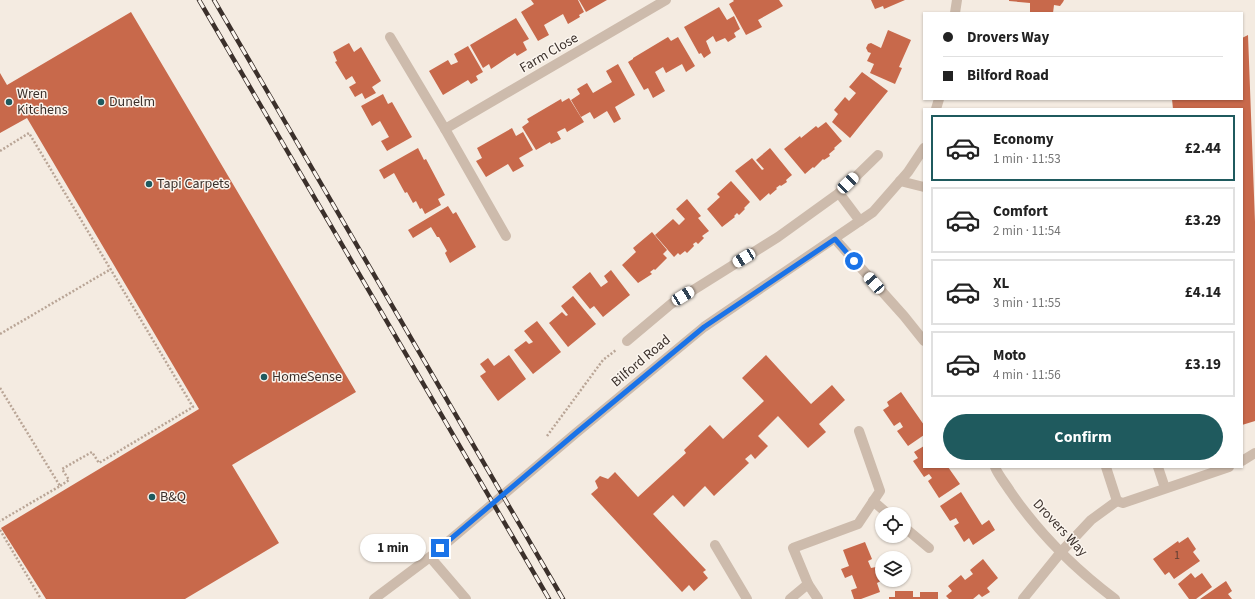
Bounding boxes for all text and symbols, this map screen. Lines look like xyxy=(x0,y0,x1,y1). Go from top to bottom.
text: Drovers Way xyxy=(967,27,1049,48)
street label: Farm Close xyxy=(516,28,582,78)
text: Bilford Road xyxy=(967,65,1049,86)
place label: Wren Kitchens xyxy=(17,84,68,120)
place label: Dunelm xyxy=(109,92,155,112)
marker: Wren Kitchens xyxy=(4,97,14,107)
marker: Dunelm xyxy=(96,97,106,107)
text: Economy xyxy=(993,129,1054,150)
icon: car xyxy=(945,130,981,166)
text: £2.44 xyxy=(1185,138,1221,159)
text: 1 min · 11:53 xyxy=(993,150,1061,168)
car xyxy=(835,170,861,196)
place label: Tapi Carpets xyxy=(157,174,230,194)
marker: Tapi Carpets xyxy=(144,179,154,189)
text: Comfort xyxy=(993,201,1048,222)
icon: car xyxy=(945,202,981,238)
text: £3.29 xyxy=(1185,210,1221,231)
text: 2 min · 11:54 xyxy=(993,222,1061,240)
car xyxy=(731,247,757,269)
route start xyxy=(845,252,863,270)
car xyxy=(862,270,886,296)
text: XL xyxy=(993,273,1009,294)
icon: car xyxy=(945,274,981,310)
text: £4.14 xyxy=(1185,282,1221,303)
car xyxy=(670,285,696,307)
text: 3 min · 11:55 xyxy=(993,294,1061,312)
street label: Bilford Road xyxy=(607,330,675,392)
text: Moto xyxy=(993,345,1026,366)
icon: car xyxy=(945,346,981,382)
text: £3.19 xyxy=(1185,354,1221,375)
text: 4 min · 11:56 xyxy=(993,366,1061,384)
place label: HomeSense xyxy=(272,367,342,387)
marker: HomeSense xyxy=(259,372,269,382)
button: Confirm xyxy=(943,414,1223,460)
place label: B&Q xyxy=(160,487,186,507)
marker: B&Q xyxy=(147,492,157,502)
street label: Drovers Way xyxy=(1028,495,1092,562)
map controls xyxy=(875,507,911,587)
button: locate xyxy=(875,507,911,543)
callout: 1 min xyxy=(360,534,426,562)
text: 1 min xyxy=(377,539,409,557)
route end xyxy=(431,539,449,557)
house number: 1 xyxy=(1174,547,1180,564)
button: layers xyxy=(875,551,911,587)

